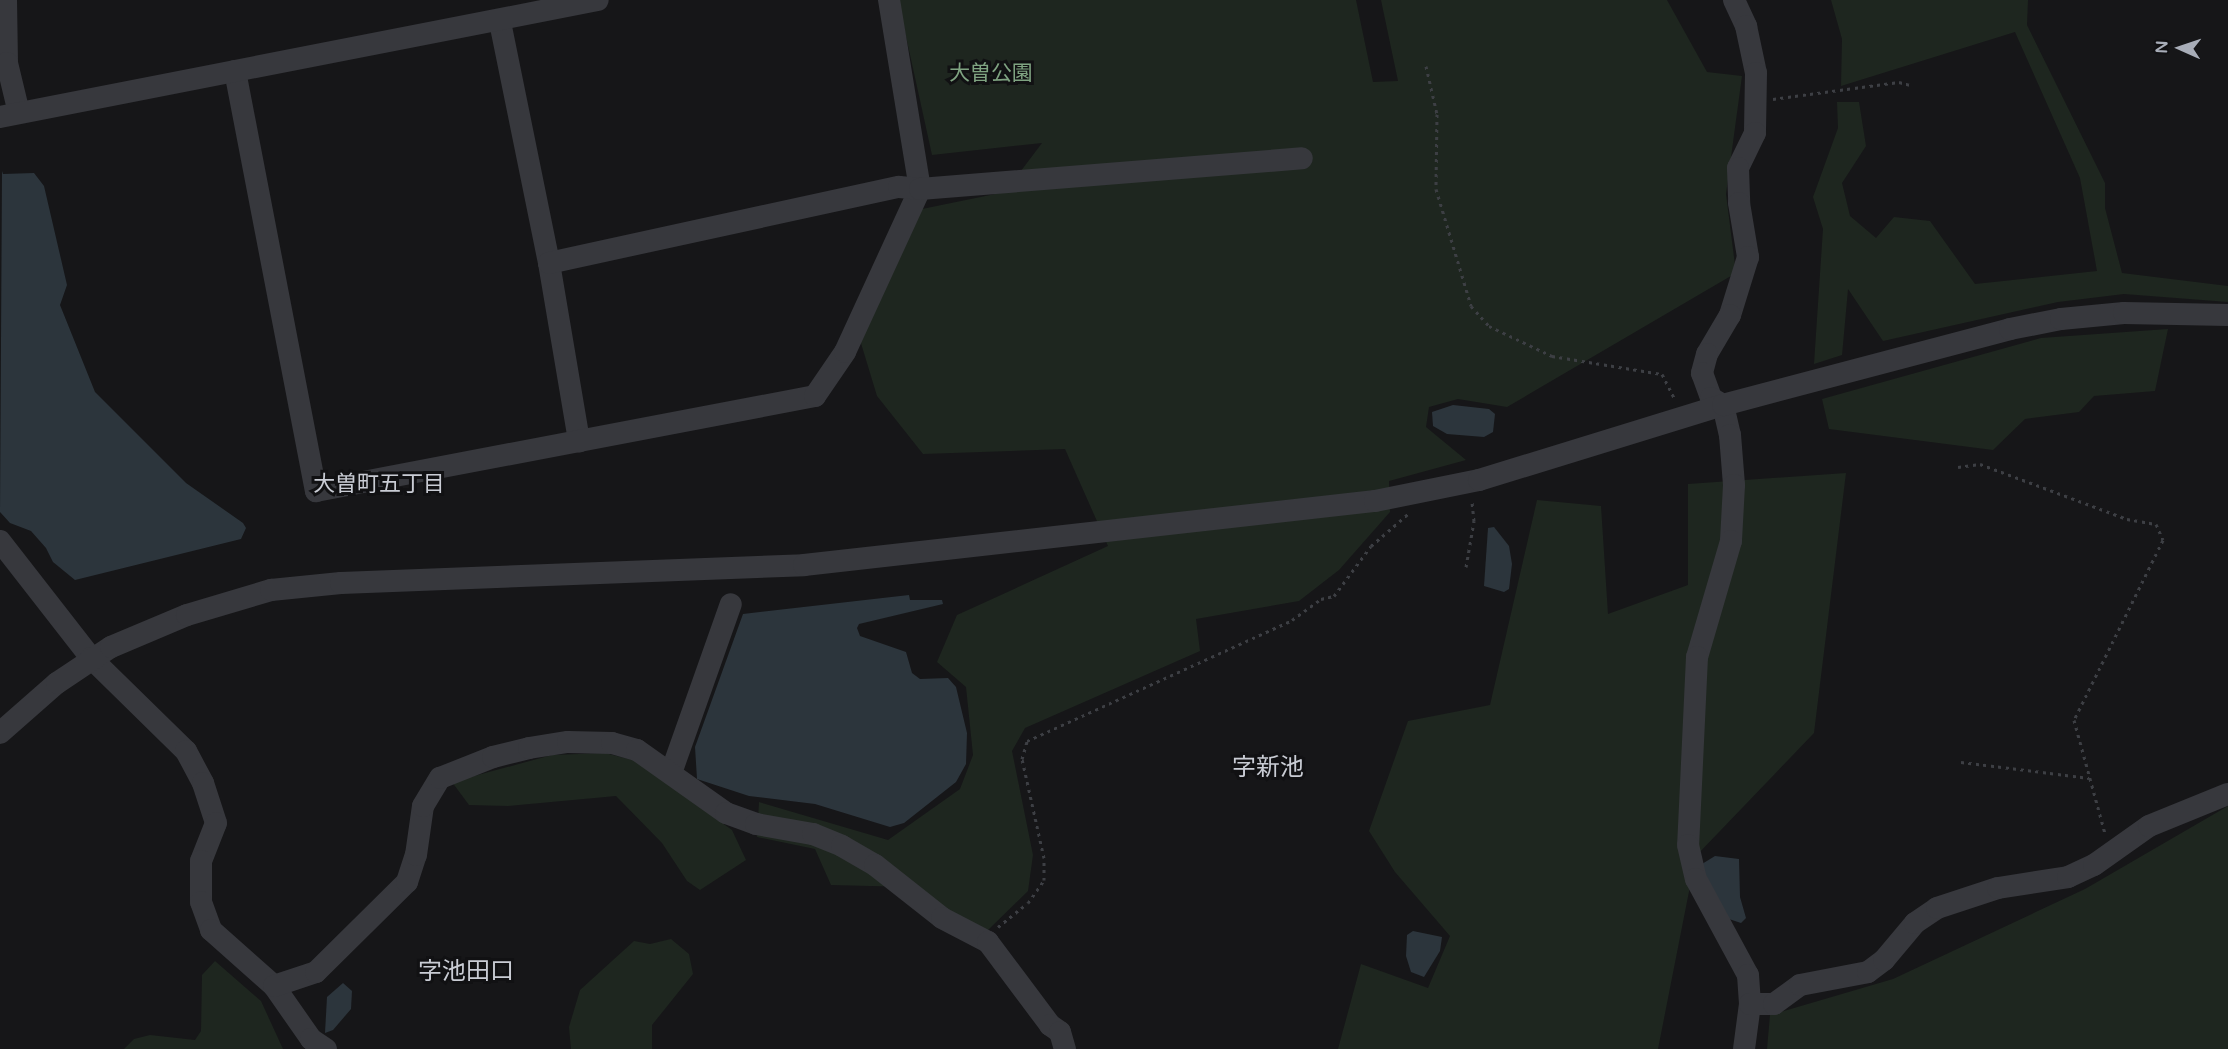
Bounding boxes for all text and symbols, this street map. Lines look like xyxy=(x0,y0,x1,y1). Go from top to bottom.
north arrow xyxy=(2150,18,2210,78)
text: N xyxy=(2152,40,2172,54)
park label: 大曽公園 xyxy=(949,61,1033,87)
district label: 大曽町五丁目 xyxy=(313,472,445,498)
district label: 字新池 xyxy=(1232,754,1304,782)
district label: 字池田口 xyxy=(418,958,514,986)

